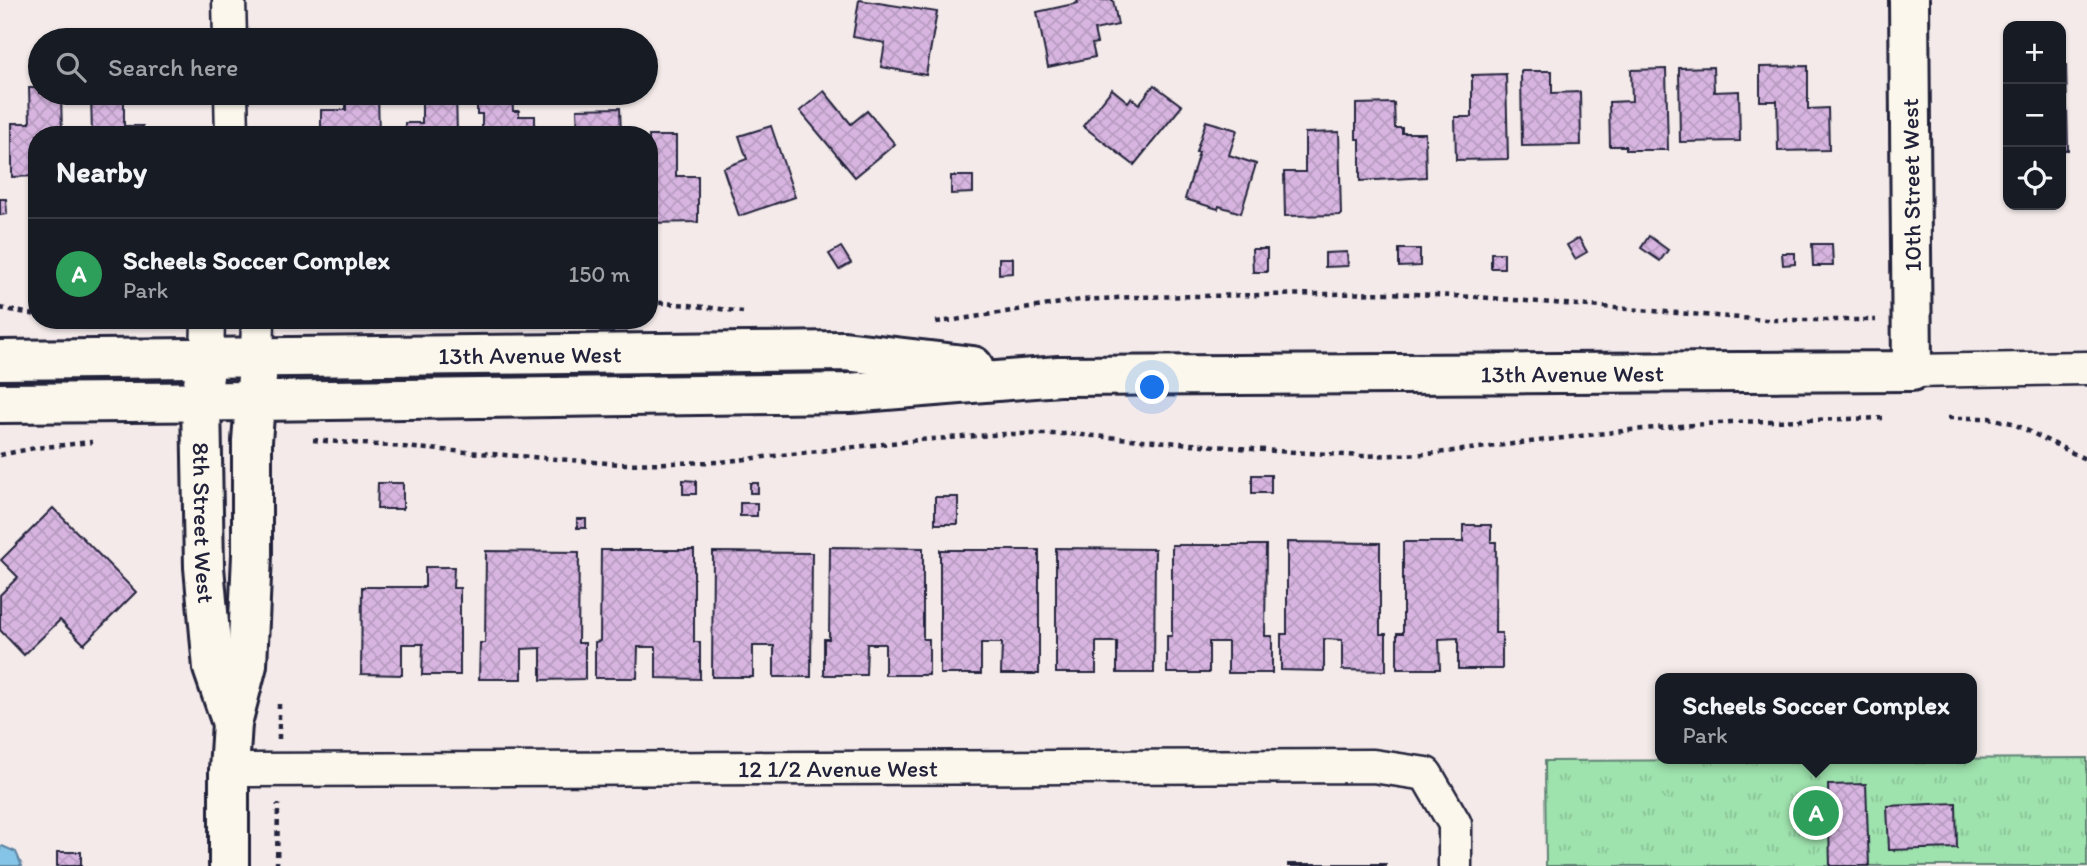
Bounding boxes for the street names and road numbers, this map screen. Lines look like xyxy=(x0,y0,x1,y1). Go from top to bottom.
street label: 10th Street West xyxy=(1895,98,1927,272)
street label: 13th Avenue West xyxy=(438,339,622,370)
street label: 13th Avenue West xyxy=(1480,358,1664,388)
street label: 8th Street West xyxy=(187,442,222,604)
street label: 12 1/2 Avenue West xyxy=(738,753,938,783)

